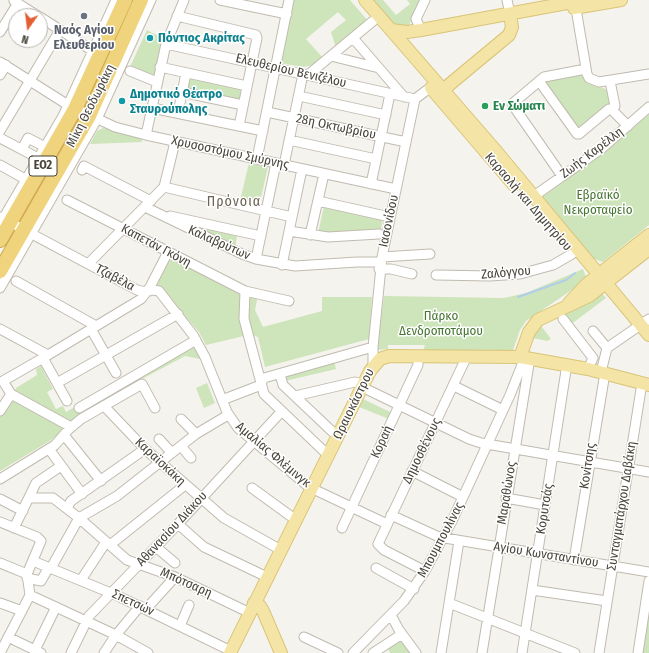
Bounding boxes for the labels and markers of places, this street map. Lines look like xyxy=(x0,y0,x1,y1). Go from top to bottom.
marker: Ναός Αγίου Ελευθερίου xyxy=(79,11,89,21)
place label: Ναός Αγίου Ελευθερίου xyxy=(54,22,114,53)
place label: Πόντιος Ακρίτας xyxy=(158,30,245,46)
marker: Πόντιος Ακρίτας xyxy=(145,33,155,43)
place label: Δημοτικό Θέατρο Σταυρούπολης xyxy=(130,86,222,117)
marker: Δημοτικό Θέατρο Σταυρούπολης xyxy=(117,96,127,106)
place label: Εν Σώματι xyxy=(493,98,545,114)
marker: Εν Σώματι xyxy=(480,101,490,111)

